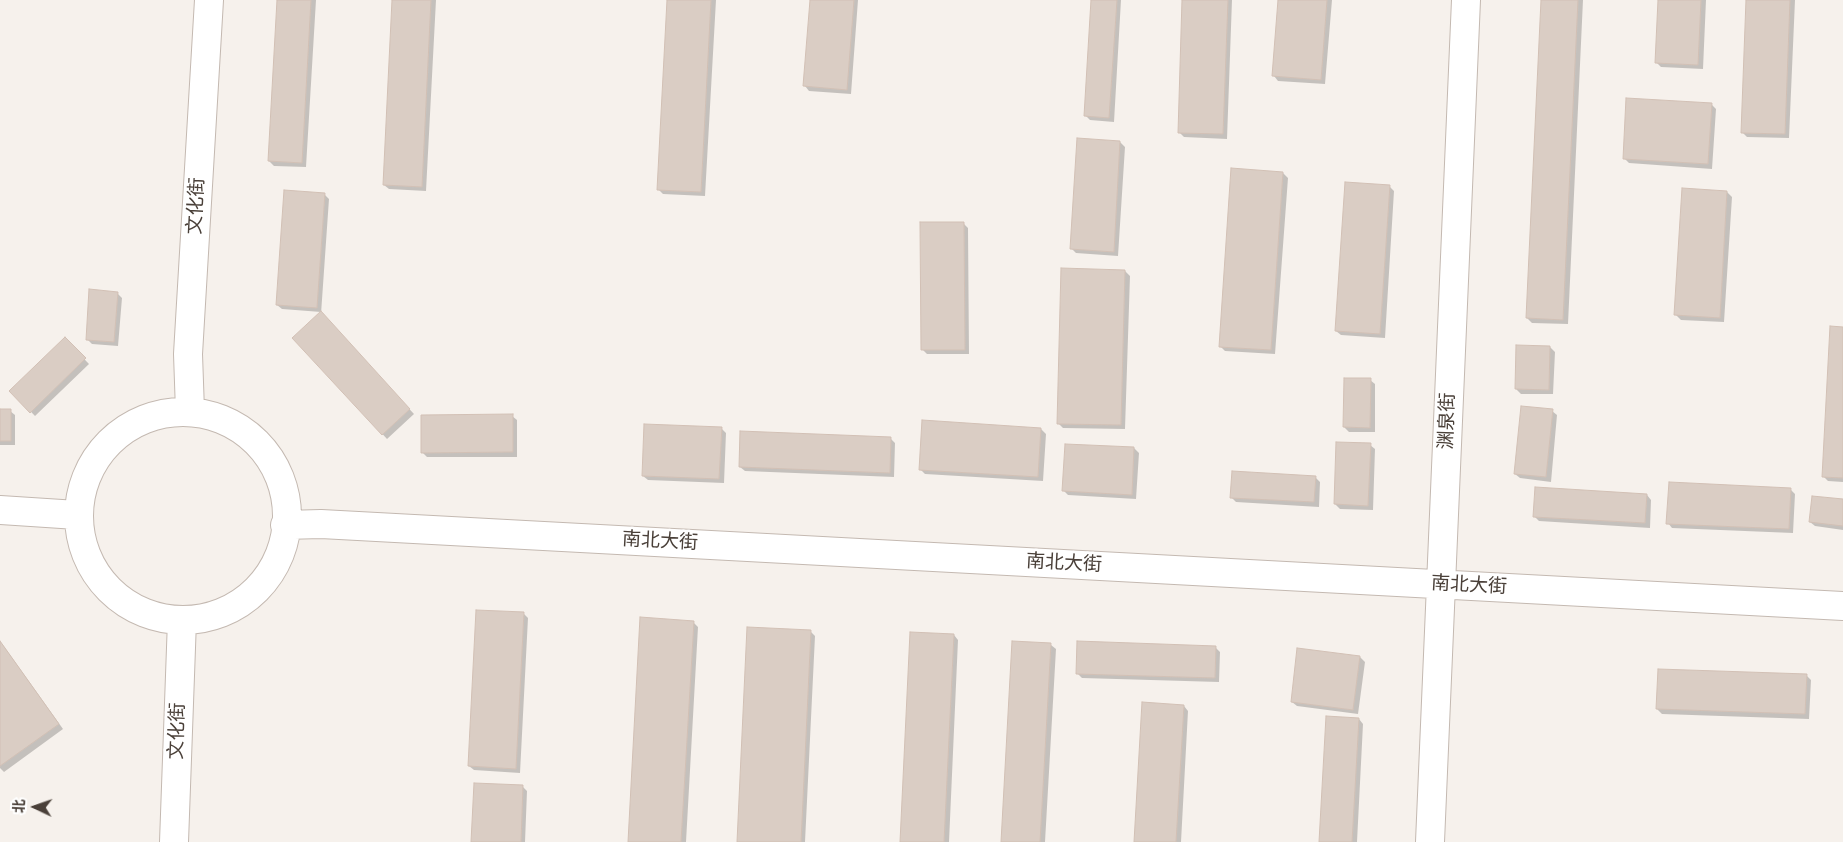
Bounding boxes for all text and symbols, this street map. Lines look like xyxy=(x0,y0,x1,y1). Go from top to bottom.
street label: 文化街 xyxy=(184,177,210,235)
street label: 渊泉街 xyxy=(1436,392,1460,450)
street label: 南北大街 xyxy=(621,529,699,555)
street label: 南北大街 xyxy=(1025,551,1103,577)
street label: 南北大街 xyxy=(1430,573,1508,599)
street label: 文化街 xyxy=(166,702,190,760)
north arrow xyxy=(10,782,60,832)
text: 北 xyxy=(11,799,28,814)

